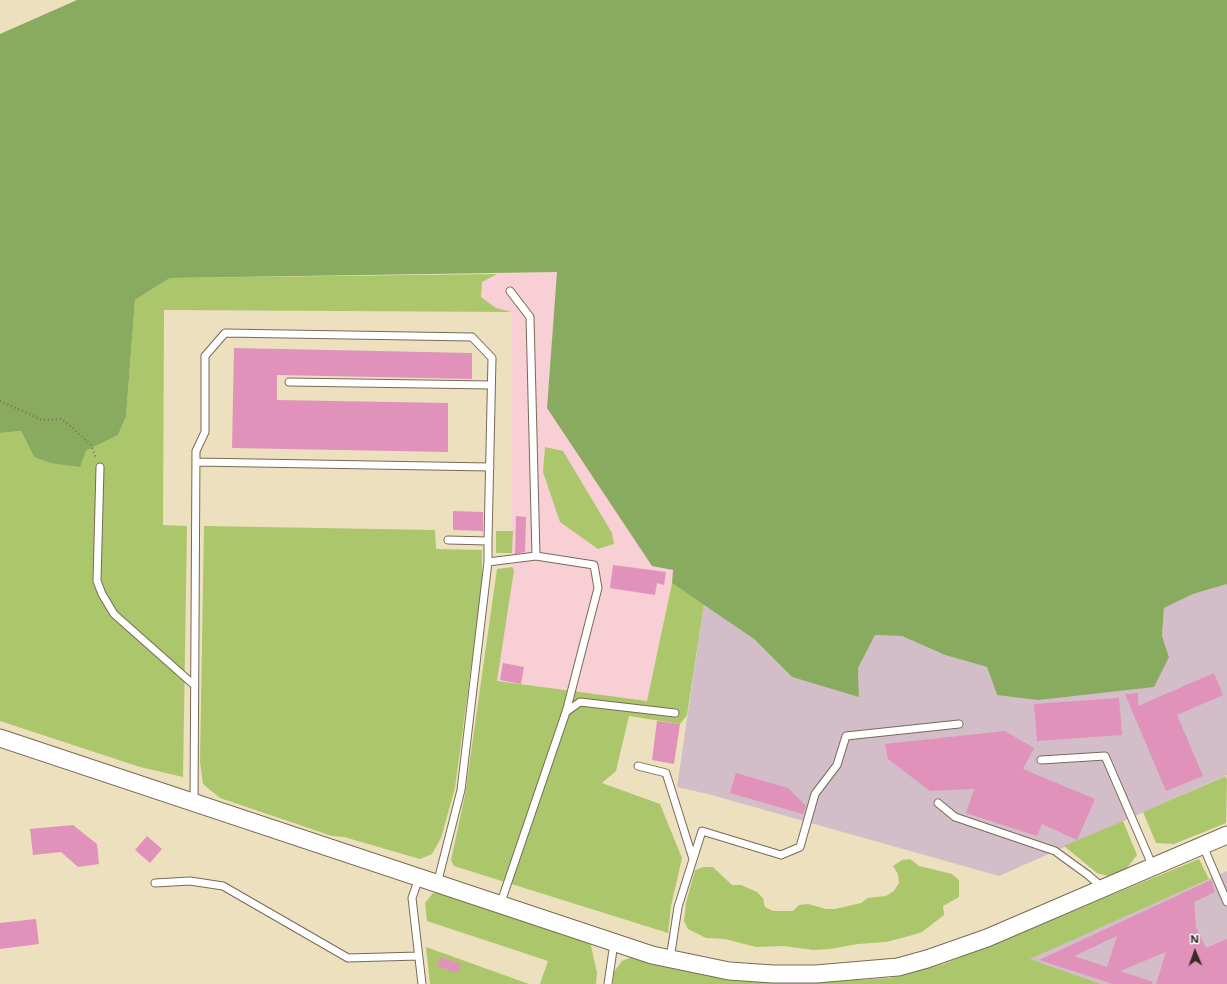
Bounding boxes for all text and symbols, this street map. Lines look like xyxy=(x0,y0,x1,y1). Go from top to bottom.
north arrow xyxy=(1175,932,1215,972)
text: N xyxy=(1190,932,1199,947)

